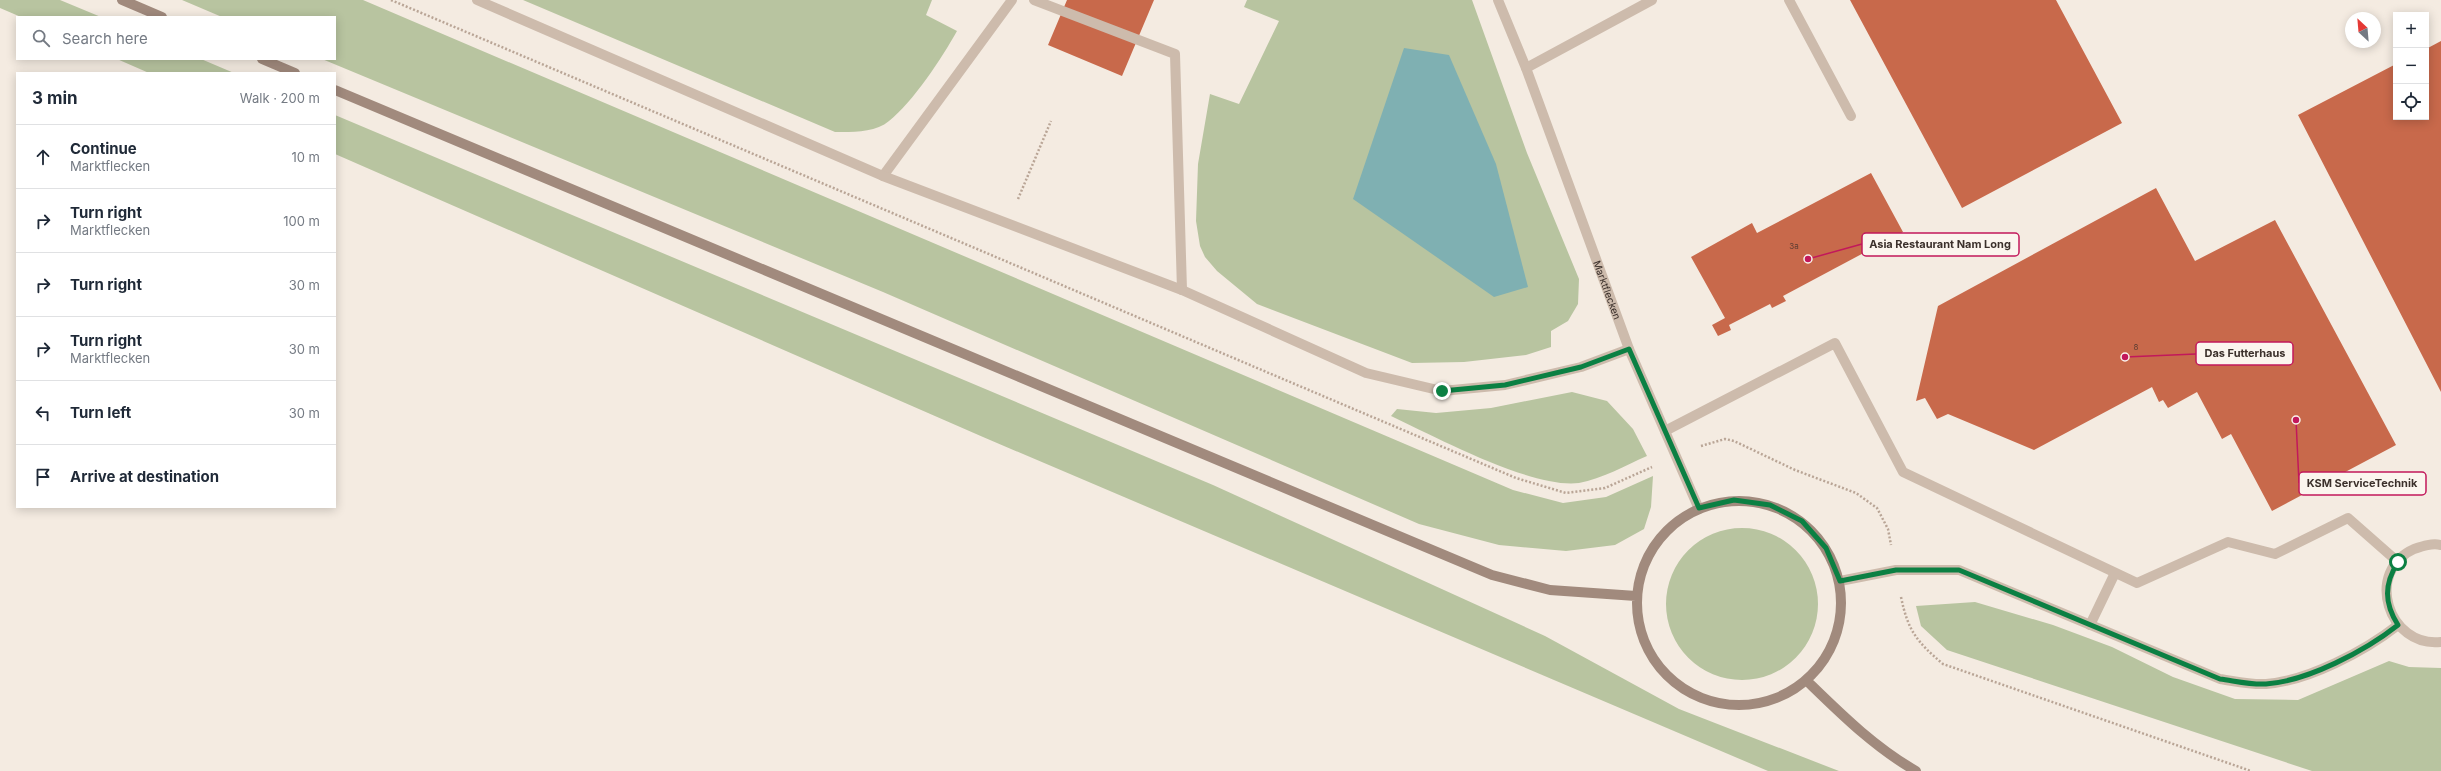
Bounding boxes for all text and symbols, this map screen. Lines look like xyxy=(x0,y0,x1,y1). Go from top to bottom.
north arrow xyxy=(2345,12,2381,48)
map controls xyxy=(2393,12,2429,120)
button: + xyxy=(2393,12,2429,48)
search box xyxy=(16,16,336,60)
icon: search xyxy=(30,27,52,49)
text: Search here xyxy=(62,29,148,48)
button: − xyxy=(2393,48,2429,84)
button: locate xyxy=(2393,84,2429,120)
text: 3 min xyxy=(32,88,78,108)
text: Walk · 200 m xyxy=(240,90,320,106)
text: Continue xyxy=(70,139,137,158)
icon: ahead xyxy=(32,146,54,168)
text: 10 m xyxy=(291,149,320,165)
text: Marktflecken xyxy=(70,158,150,174)
text: Turn right xyxy=(70,203,142,222)
icon: right xyxy=(32,210,54,232)
text: 100 m xyxy=(283,213,320,229)
text: Marktflecken xyxy=(70,222,150,238)
callout: Asia Restaurant Nam Long xyxy=(1862,233,2019,256)
text: Asia Restaurant Nam Long xyxy=(1869,237,2011,251)
house number: 3a xyxy=(1789,241,1799,251)
street label: Marktflecken xyxy=(1591,259,1624,321)
icon: right xyxy=(32,274,54,296)
text: Turn right xyxy=(70,275,142,294)
text: 30 m xyxy=(289,277,320,293)
text: Turn right xyxy=(70,331,142,350)
icon: right xyxy=(32,338,54,360)
text: 30 m xyxy=(289,341,320,357)
house number: 8 xyxy=(2134,342,2139,352)
callout: Das Futterhaus xyxy=(2196,342,2293,365)
text: Das Futterhaus xyxy=(2204,346,2286,360)
text: Marktflecken xyxy=(70,350,150,366)
route end xyxy=(1433,382,1451,400)
icon: left xyxy=(32,402,54,424)
text: Turn left xyxy=(70,403,131,422)
text: 30 m xyxy=(289,405,320,421)
icon: arrive xyxy=(32,466,54,488)
text: Arrive at destination xyxy=(70,467,219,486)
callout: KSM ServiceTechnik xyxy=(2299,472,2426,495)
text: KSM ServiceTechnik xyxy=(2307,476,2418,490)
route start xyxy=(2389,553,2407,571)

